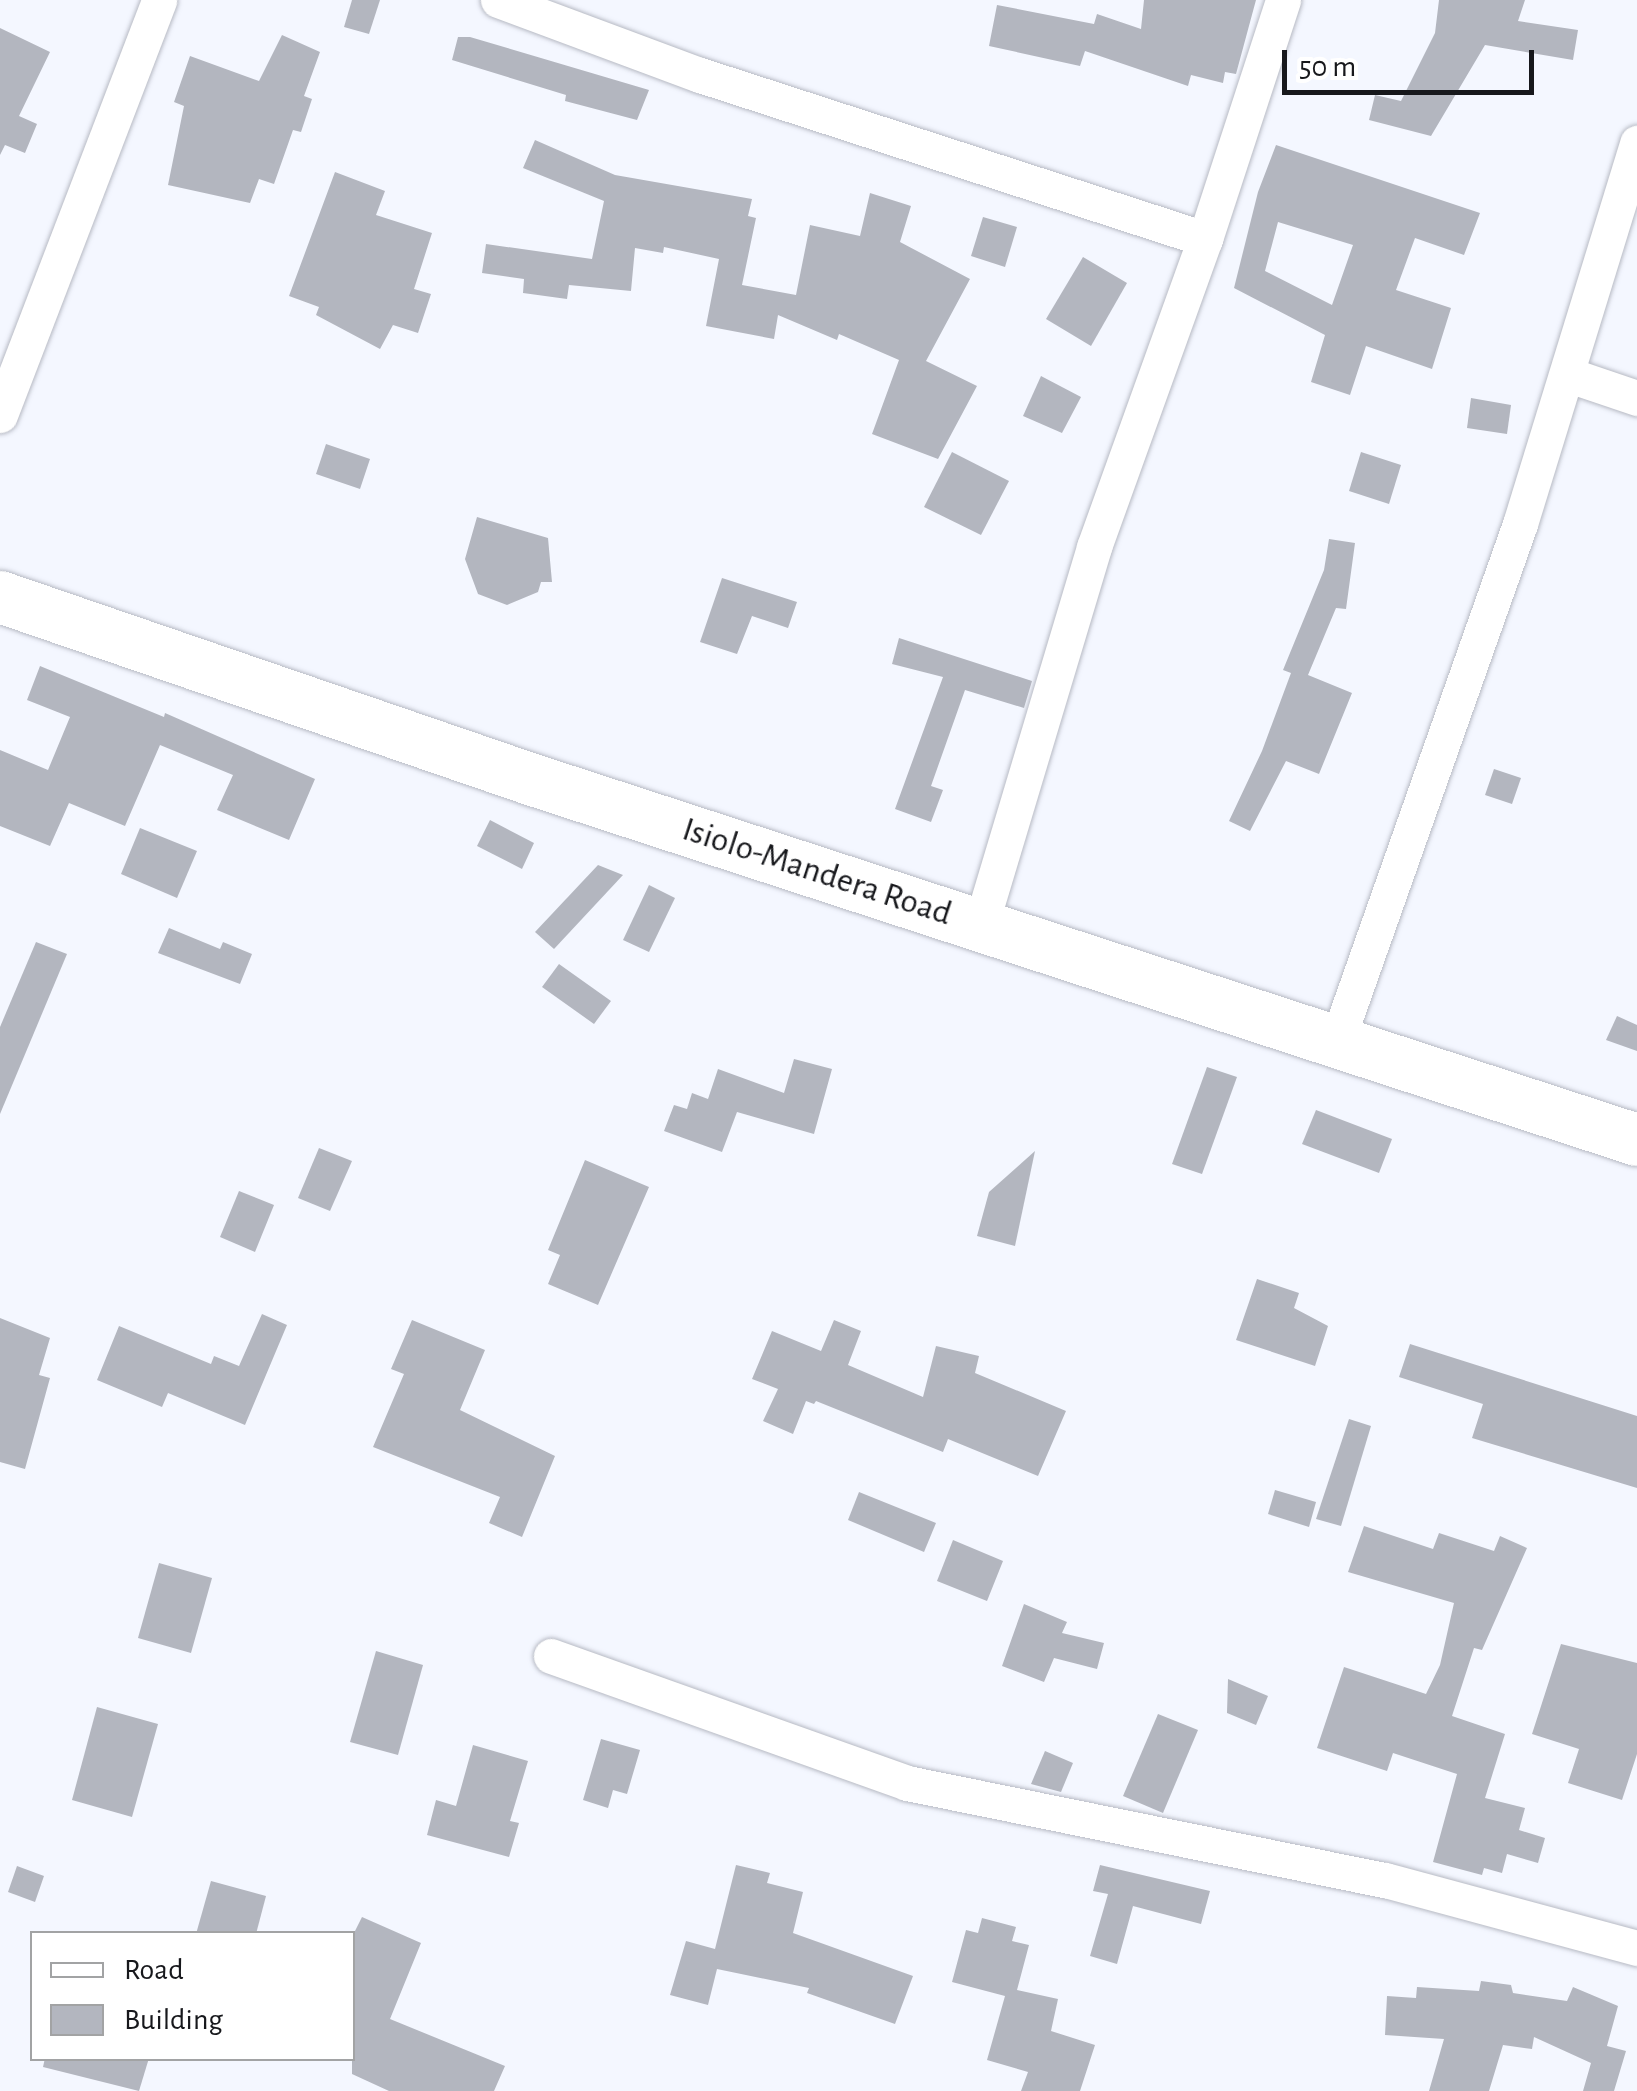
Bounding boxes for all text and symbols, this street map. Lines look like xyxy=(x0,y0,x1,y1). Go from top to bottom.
scale bar xyxy=(1287,30,1540,92)
text: 50 m xyxy=(1299,52,1356,82)
street label: Isiolo-Mandera Road xyxy=(677,809,957,935)
legend xyxy=(30,1931,355,2061)
text: Road xyxy=(124,1955,184,1985)
text: Building xyxy=(124,2005,223,2035)

